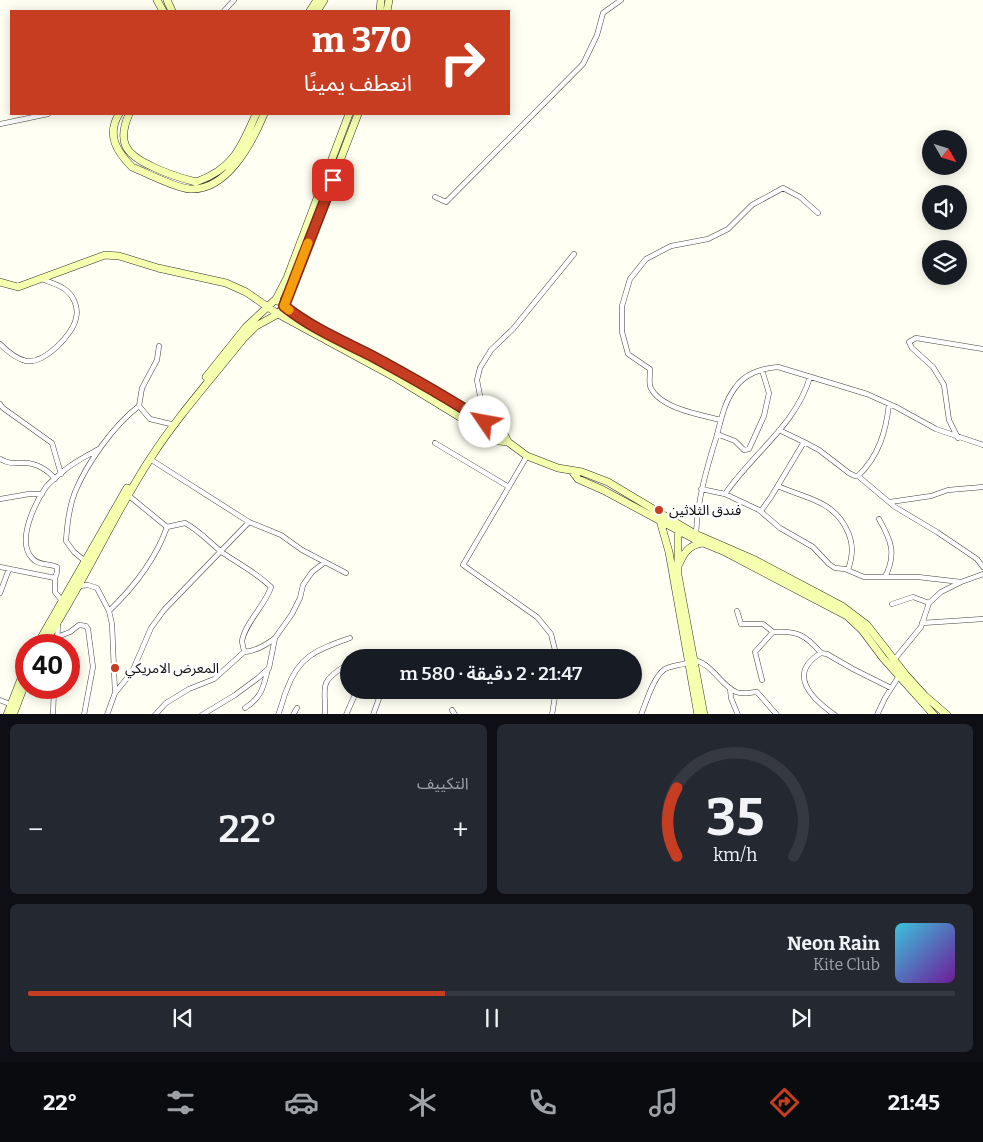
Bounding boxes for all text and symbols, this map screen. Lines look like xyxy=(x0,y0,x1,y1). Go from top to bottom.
text: 370 m xyxy=(312,19,412,61)
icon: right xyxy=(430,30,495,95)
text: انعطف يمينًا xyxy=(304,70,412,97)
north arrow xyxy=(922,130,968,175)
map controls xyxy=(922,130,967,285)
pin xyxy=(312,159,354,201)
icon: arrive xyxy=(319,166,347,194)
button: sound xyxy=(922,185,967,230)
button: layers xyxy=(922,240,967,285)
position arrow xyxy=(458,395,510,447)
place label: فندق الثلاثين xyxy=(669,502,741,519)
marker: فندق الثلاثين xyxy=(653,504,665,516)
speed limit sign: 40 xyxy=(15,634,80,699)
place label: المعرض الامريكي xyxy=(125,660,219,679)
marker: المعرض الامريكي xyxy=(109,662,121,674)
text: 21:47 · 2 دقيقة · 580 m xyxy=(400,662,582,685)
text: التكييف xyxy=(417,774,469,793)
text: 35 xyxy=(706,786,764,849)
text: 22° xyxy=(218,806,278,852)
text: − xyxy=(28,813,43,846)
text: + xyxy=(452,813,468,846)
text: km/h xyxy=(713,844,757,866)
text: Neon Rain xyxy=(787,932,880,955)
text: Kite Club xyxy=(813,955,880,974)
icon: previous xyxy=(169,1004,197,1032)
icon: pause xyxy=(478,1004,506,1032)
icon: next xyxy=(787,1004,815,1032)
icon: filters xyxy=(163,1085,198,1120)
icon: car xyxy=(284,1085,319,1120)
icon: climate xyxy=(405,1085,440,1120)
icon: phone xyxy=(525,1085,560,1120)
icon: music xyxy=(646,1085,681,1120)
icon: directions xyxy=(767,1085,802,1120)
text: 22° xyxy=(43,1089,77,1116)
text: 21:45 xyxy=(888,1089,940,1116)

